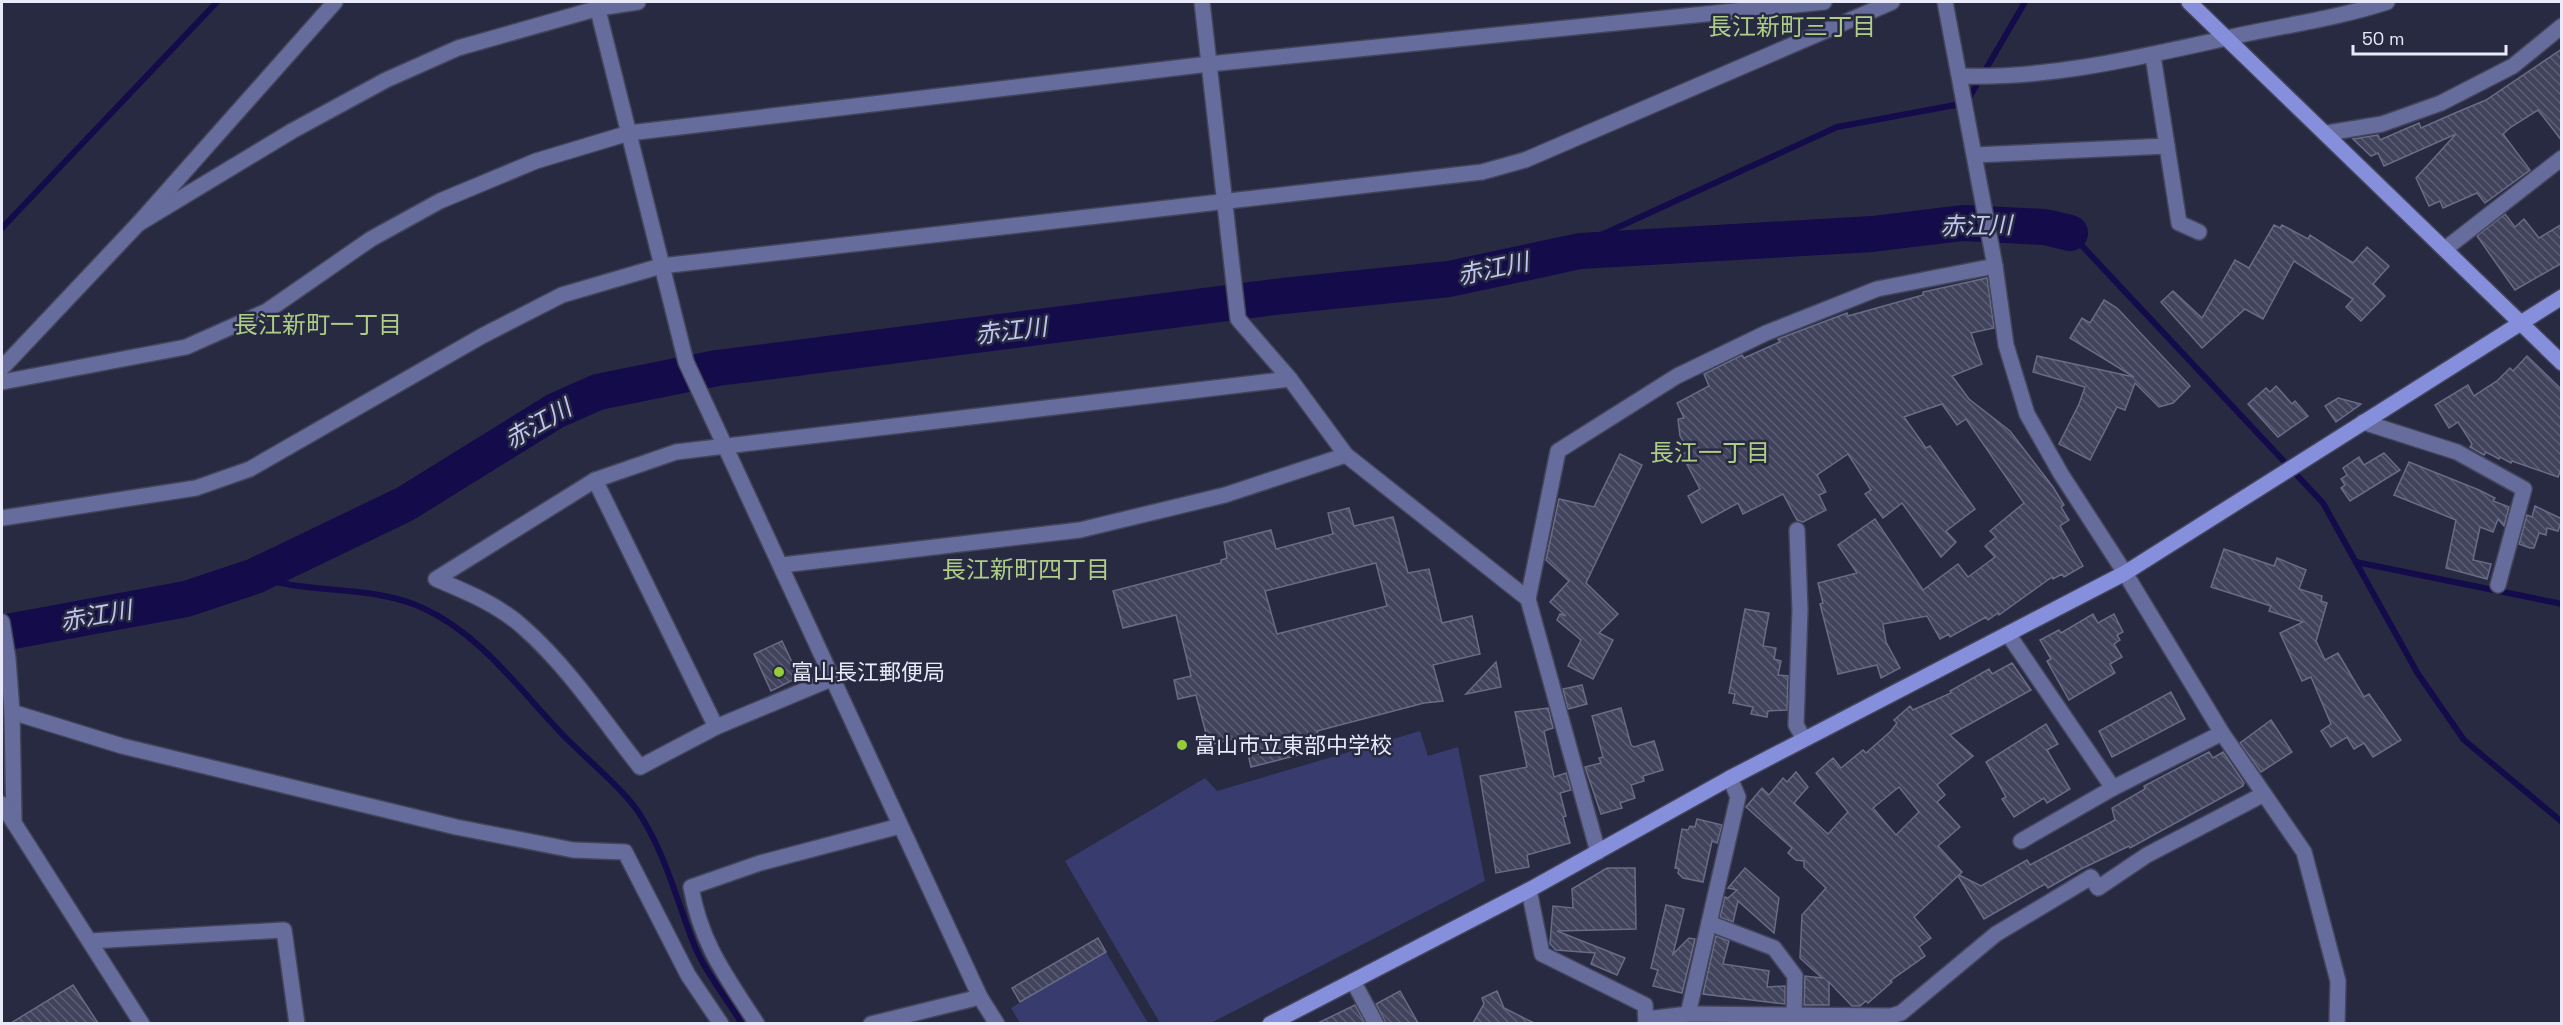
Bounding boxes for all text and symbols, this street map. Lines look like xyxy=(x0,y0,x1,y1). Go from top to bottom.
district label: 長江新町三丁目 xyxy=(1708,11,1876,42)
scale bar xyxy=(2353,18,2506,56)
text: 50 m xyxy=(2362,27,2404,50)
water label: 赤江川 xyxy=(1940,209,2015,242)
water label: 赤江川 xyxy=(1454,245,1534,291)
district label: 長江新町一丁目 xyxy=(234,309,402,340)
water label: 赤江川 xyxy=(973,310,1052,350)
water label: 赤江川 xyxy=(499,391,579,455)
district label: 長江一丁目 xyxy=(1650,437,1770,468)
district label: 長江新町四丁目 xyxy=(942,554,1110,585)
water label: 赤江川 xyxy=(58,593,137,637)
place label: 富山長江郵便局 xyxy=(791,658,945,686)
marker: 富山長江郵便局 xyxy=(772,665,786,679)
place label: 富山市立東部中学校 xyxy=(1194,731,1392,759)
marker: 富山市立東部中学校 xyxy=(1175,738,1189,752)

